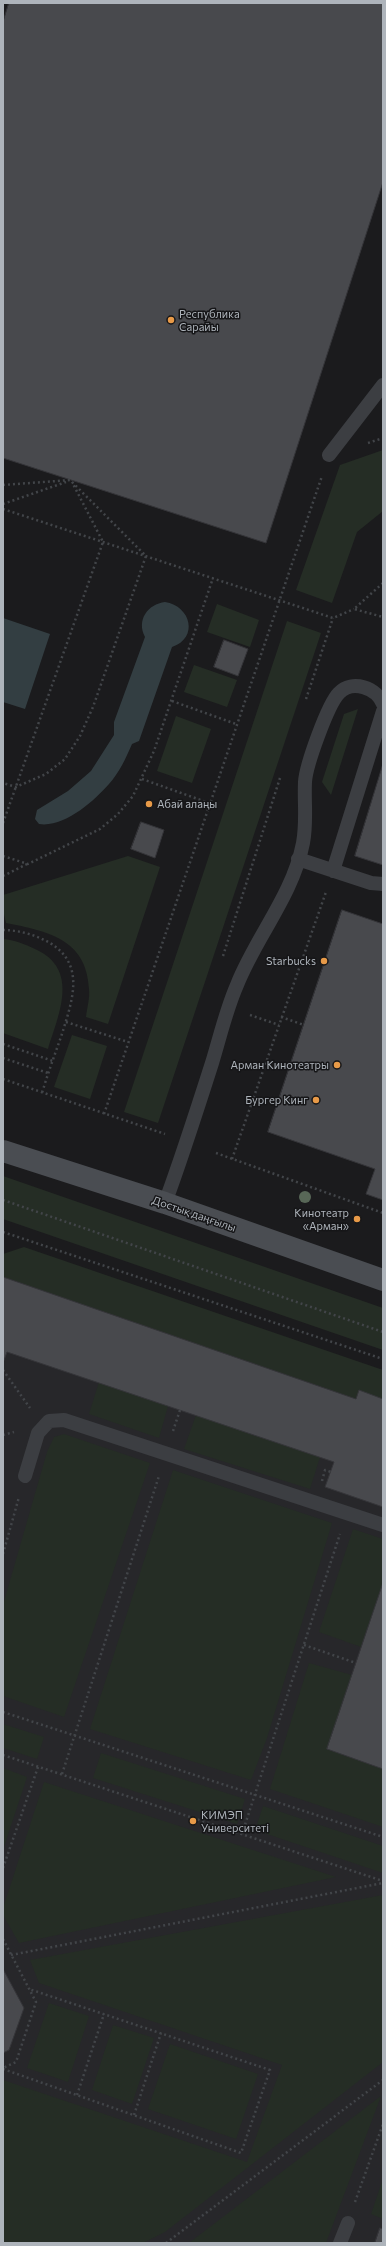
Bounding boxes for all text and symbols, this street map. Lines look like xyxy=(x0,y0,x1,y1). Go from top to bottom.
place label: Республика Сарайы xyxy=(179,307,240,333)
marker: Республика Сарайы xyxy=(166,315,176,325)
place label: Абай алаңы xyxy=(157,797,217,811)
marker: Абай алаңы xyxy=(144,799,154,809)
place label: Starbucks xyxy=(266,954,316,968)
marker: Starbucks xyxy=(319,956,329,966)
place label: Арман Кинотеатры xyxy=(230,1058,329,1072)
marker: Арман Кинотеатры xyxy=(332,1060,342,1070)
place label: Бургер Кинг xyxy=(245,1093,308,1107)
marker: Бургер Кинг xyxy=(311,1095,321,1105)
street label: Достық даңғылы xyxy=(150,1193,238,1235)
place label: Кинотеатр «Арман» xyxy=(294,1206,349,1232)
marker: Кинотеатр «Арман» xyxy=(352,1214,362,1224)
place label: КИМЭП Университеті xyxy=(201,1808,269,1834)
marker: КИМЭП Университеті xyxy=(188,1816,198,1826)

